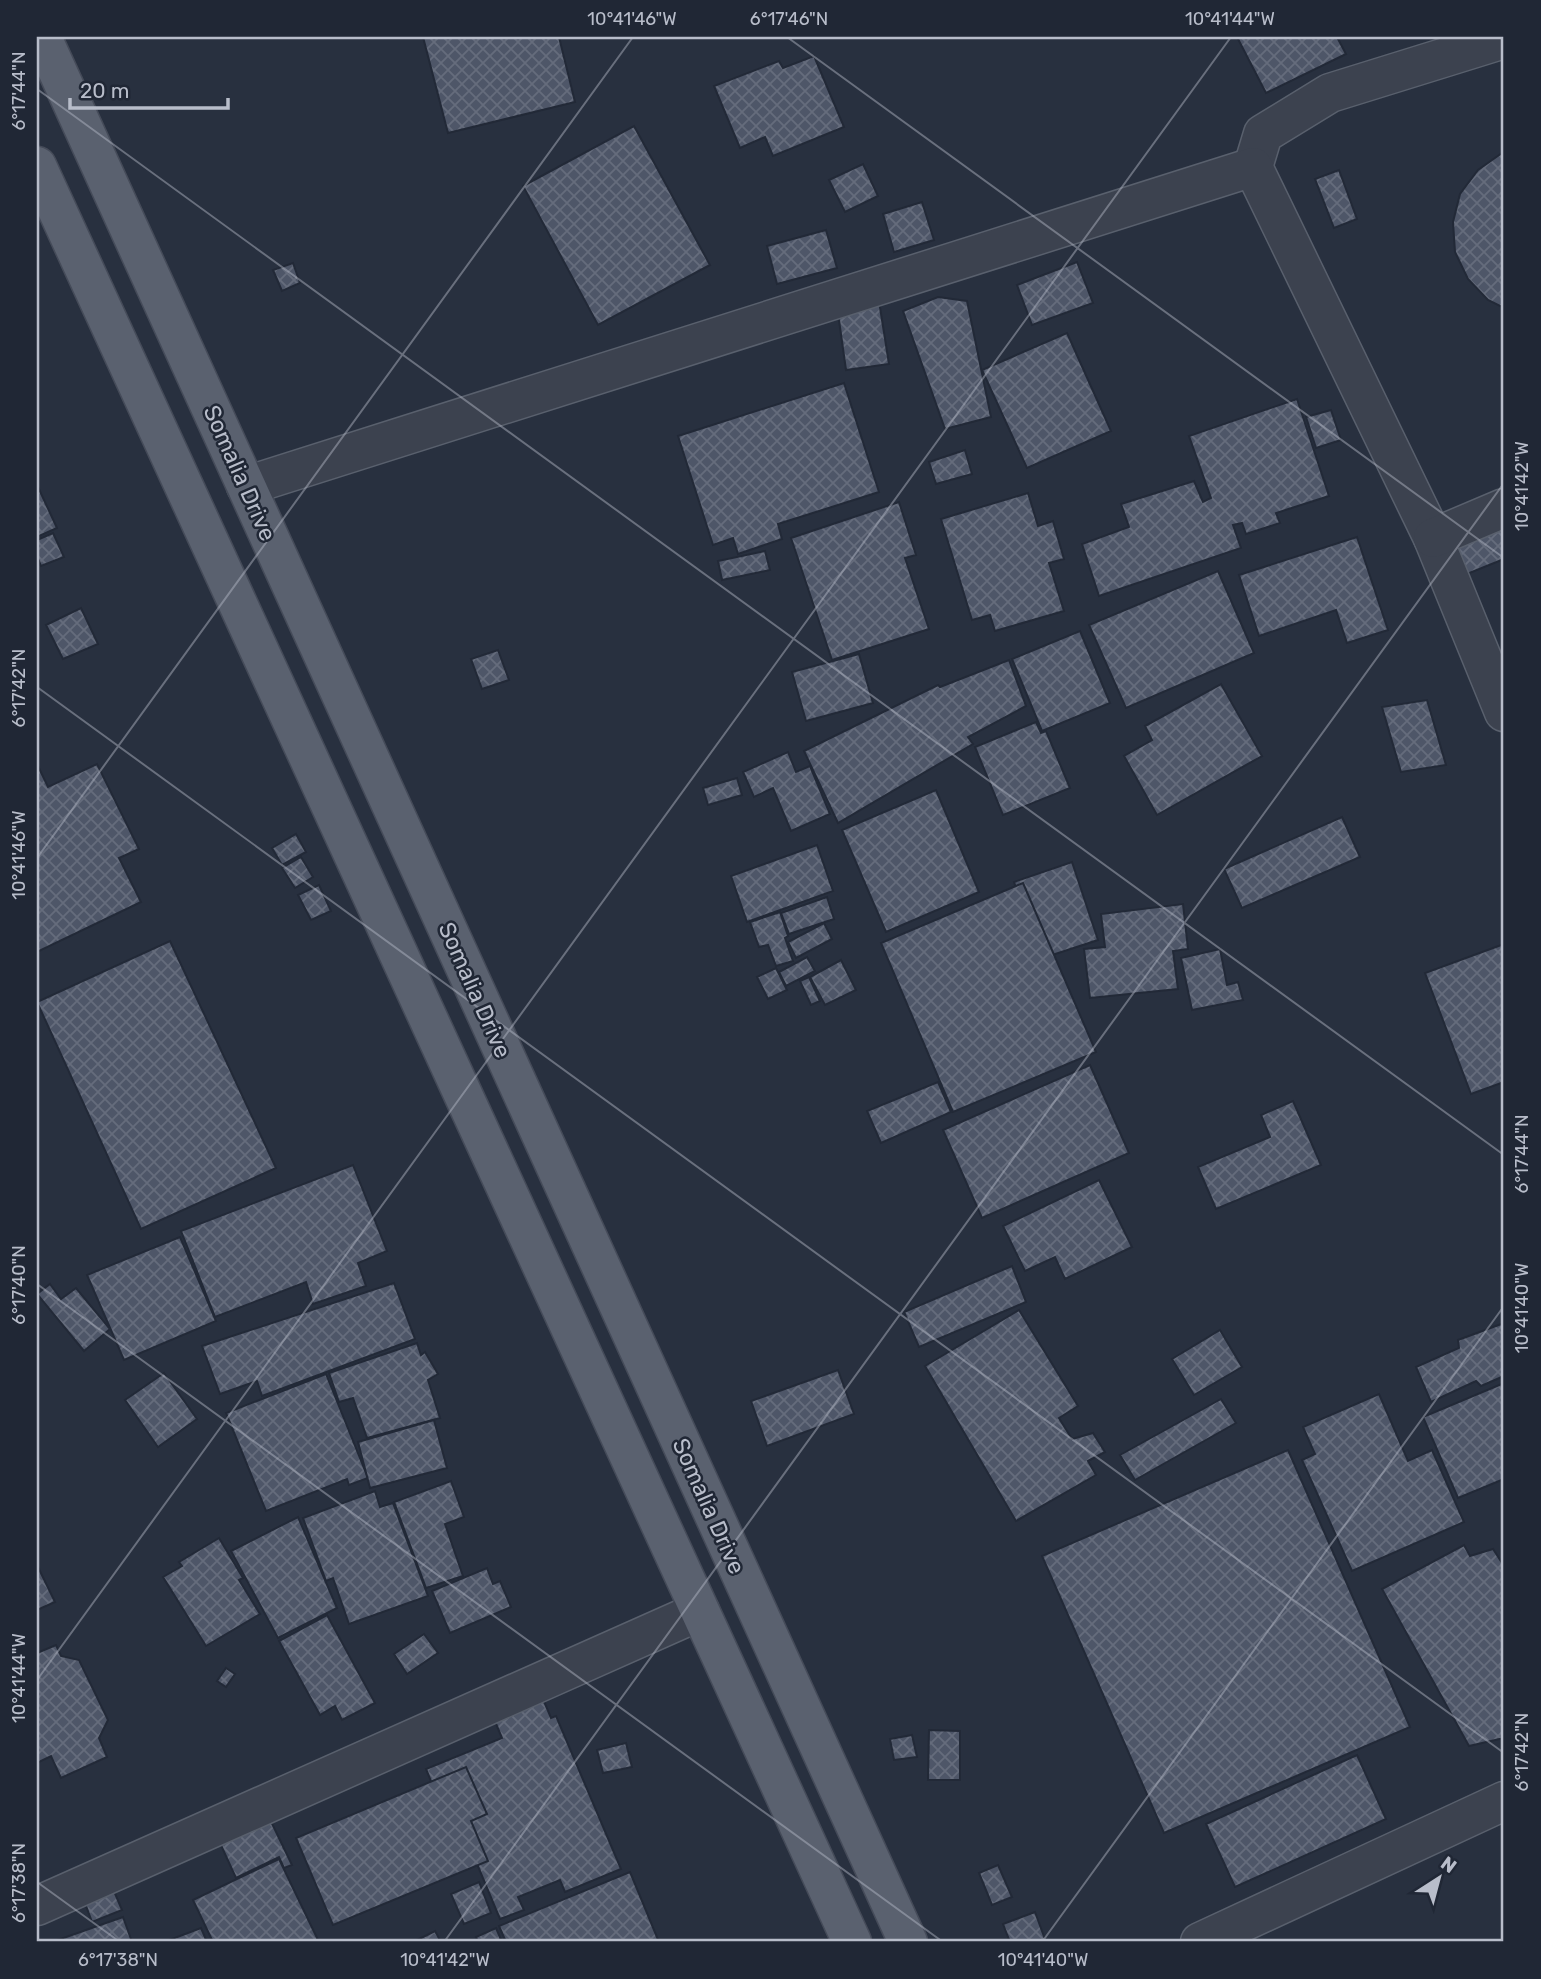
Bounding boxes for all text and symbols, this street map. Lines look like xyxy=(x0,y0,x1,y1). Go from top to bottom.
text: 10°41'46"W xyxy=(587,8,677,30)
text: 6°17'46"N xyxy=(750,8,828,30)
text: 10°41'44"W xyxy=(1185,8,1275,30)
text: 6°17'44"N xyxy=(8,52,30,130)
scale bar xyxy=(70,66,228,110)
text: 20 m xyxy=(80,78,129,103)
street label: Somalia Drive xyxy=(198,401,282,545)
text: 10°41'42"W xyxy=(1511,441,1533,531)
text: 6°17'42"N xyxy=(8,649,30,727)
text: 10°41'46"W xyxy=(8,810,30,900)
street label: Somalia Drive xyxy=(433,918,517,1062)
text: 6°17'44"N xyxy=(1511,1115,1533,1193)
text: 6°17'40"N xyxy=(8,1245,30,1325)
text: 10°41'40"W xyxy=(1511,1263,1533,1353)
street label: Somalia Drive xyxy=(667,1434,751,1578)
text: 10°41'44"W xyxy=(8,1633,30,1723)
text: 6°17'42"N xyxy=(1511,1713,1533,1791)
north arrow xyxy=(1404,1842,1474,1912)
text: 6°17'38"N xyxy=(8,1843,30,1923)
text: N xyxy=(1436,1851,1461,1878)
text: 6°17'38"N xyxy=(78,1949,158,1971)
text: 10°41'42"W xyxy=(400,1949,490,1971)
text: 10°41'40"W xyxy=(998,1949,1088,1971)

